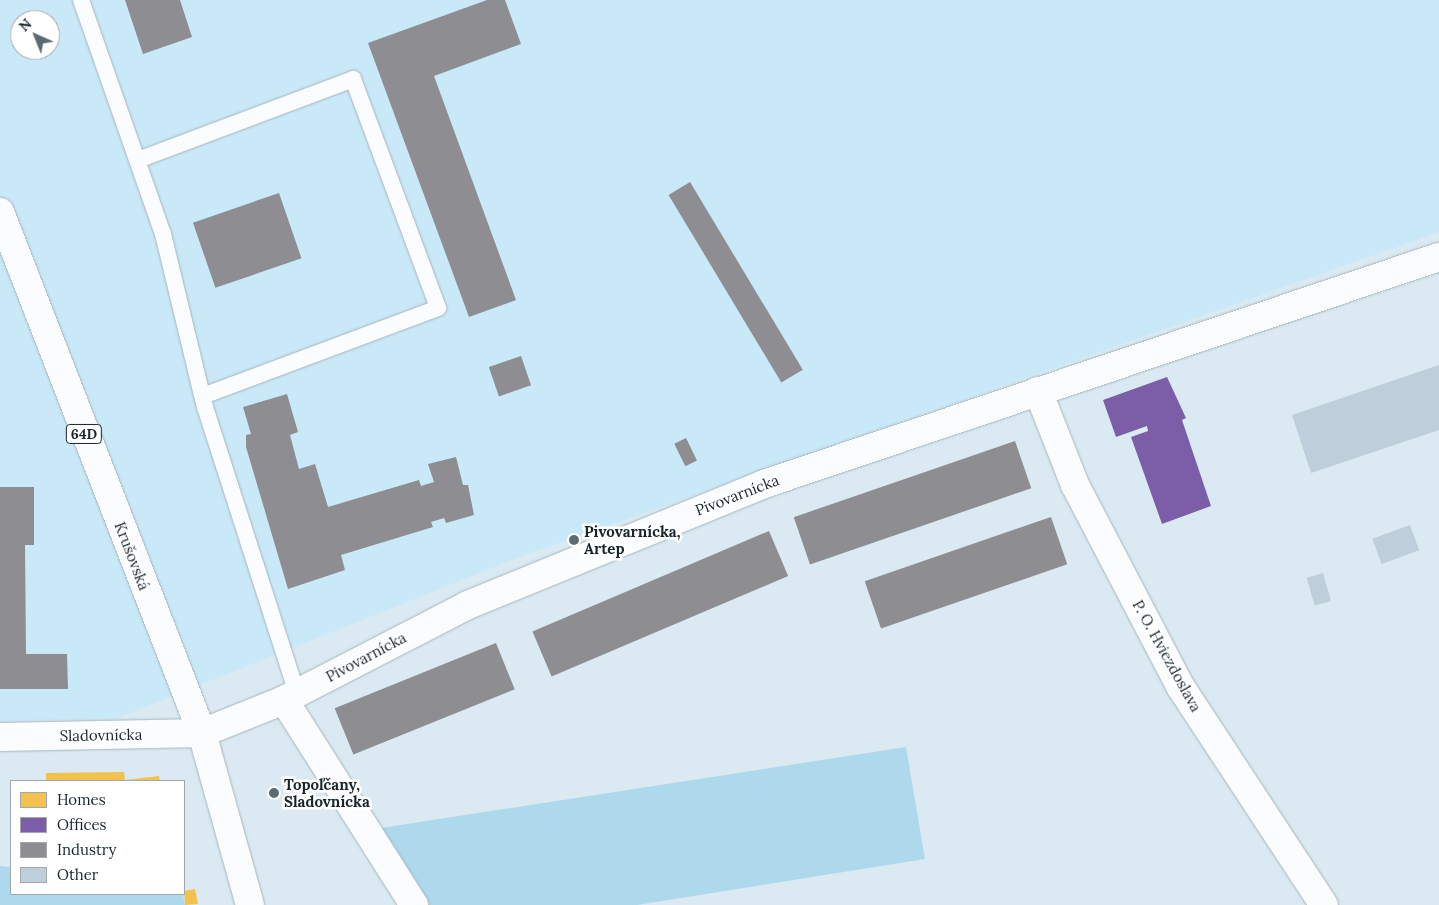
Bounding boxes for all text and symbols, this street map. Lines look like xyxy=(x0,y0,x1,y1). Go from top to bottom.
north arrow xyxy=(10,10,60,60)
text: N xyxy=(15,15,35,35)
road number: 64D xyxy=(65,422,103,446)
street label: Pivovarnícka xyxy=(693,471,781,519)
street label: Krušovská xyxy=(111,519,153,593)
place label: Pivovarnícka, Artep xyxy=(584,522,680,557)
marker: Pivovarnícka, Artep xyxy=(568,534,580,546)
street label: P. O. Hviezdoslava xyxy=(1129,597,1205,715)
street label: Pivovarnícka xyxy=(323,628,409,686)
street label: Sladovnícka xyxy=(60,725,142,745)
place label: Topoľčany, Sladovnícka xyxy=(284,775,370,810)
legend xyxy=(10,780,185,895)
marker: Topoľčany, Sladovnícka xyxy=(268,787,280,799)
text: Homes xyxy=(57,790,106,809)
text: Offices xyxy=(57,815,106,834)
text: Industry xyxy=(57,840,116,859)
text: Other xyxy=(57,865,98,884)

